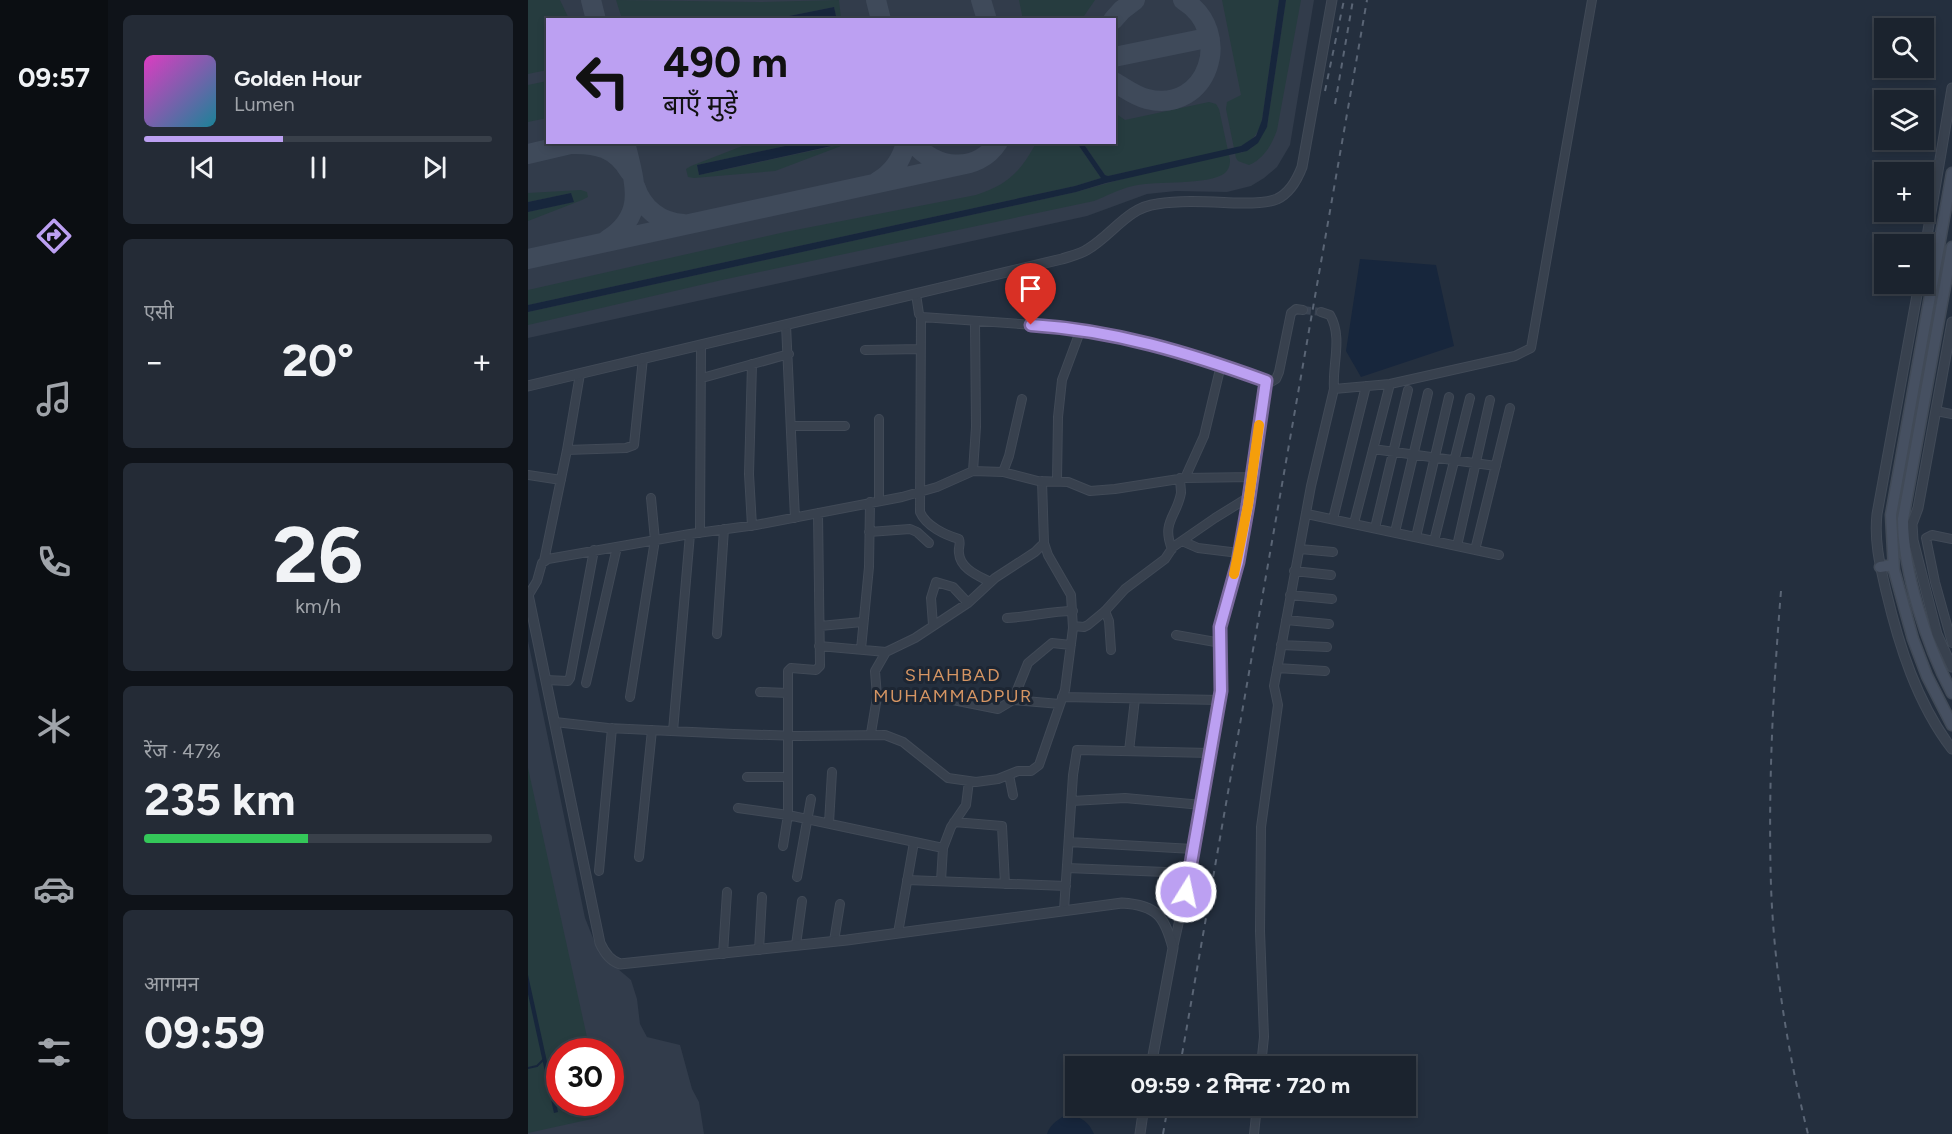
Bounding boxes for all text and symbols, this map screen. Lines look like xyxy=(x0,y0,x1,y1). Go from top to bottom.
map controls xyxy=(1874,18,1934,294)
button: search xyxy=(1874,18,1934,78)
text: 490 m xyxy=(663,37,788,88)
icon: left xyxy=(564,42,642,120)
text: 09:57 xyxy=(18,61,90,94)
text: Golden Hour xyxy=(234,65,362,92)
text: बाएँ मुड़ें xyxy=(663,88,738,121)
button: layers xyxy=(1874,90,1934,150)
text: Lumen xyxy=(234,92,295,116)
icon: previous xyxy=(186,151,219,184)
icon: pause xyxy=(302,151,335,184)
icon: next xyxy=(418,151,451,184)
button: + xyxy=(1874,162,1934,222)
icon: directions xyxy=(33,215,75,257)
button: − xyxy=(1874,234,1934,294)
pin xyxy=(1005,263,1056,325)
icon: arrive xyxy=(1014,272,1047,305)
text: एसी xyxy=(144,300,174,324)
text: 20° xyxy=(282,333,354,387)
text: − xyxy=(144,342,165,381)
text: + xyxy=(471,342,492,381)
icon: music xyxy=(33,378,75,420)
text: 26 xyxy=(273,508,363,602)
icon: phone xyxy=(33,541,75,583)
text: km/h xyxy=(295,594,341,618)
district label: SHAHBAD MUHAMMADPUR xyxy=(873,664,1033,707)
icon: climate xyxy=(33,705,75,747)
text: रेंज · 47% xyxy=(144,739,221,763)
text: 235 km xyxy=(144,772,295,826)
position arrow xyxy=(1154,860,1218,924)
icon: car xyxy=(33,868,75,910)
text: आगमन xyxy=(144,972,199,996)
text: 09:59 xyxy=(144,1005,265,1059)
icon: filters xyxy=(33,1031,75,1073)
speed limit sign: 30 xyxy=(546,1038,624,1116)
text: 09:59 · 2 मिनट · 720 m xyxy=(1131,1072,1350,1099)

